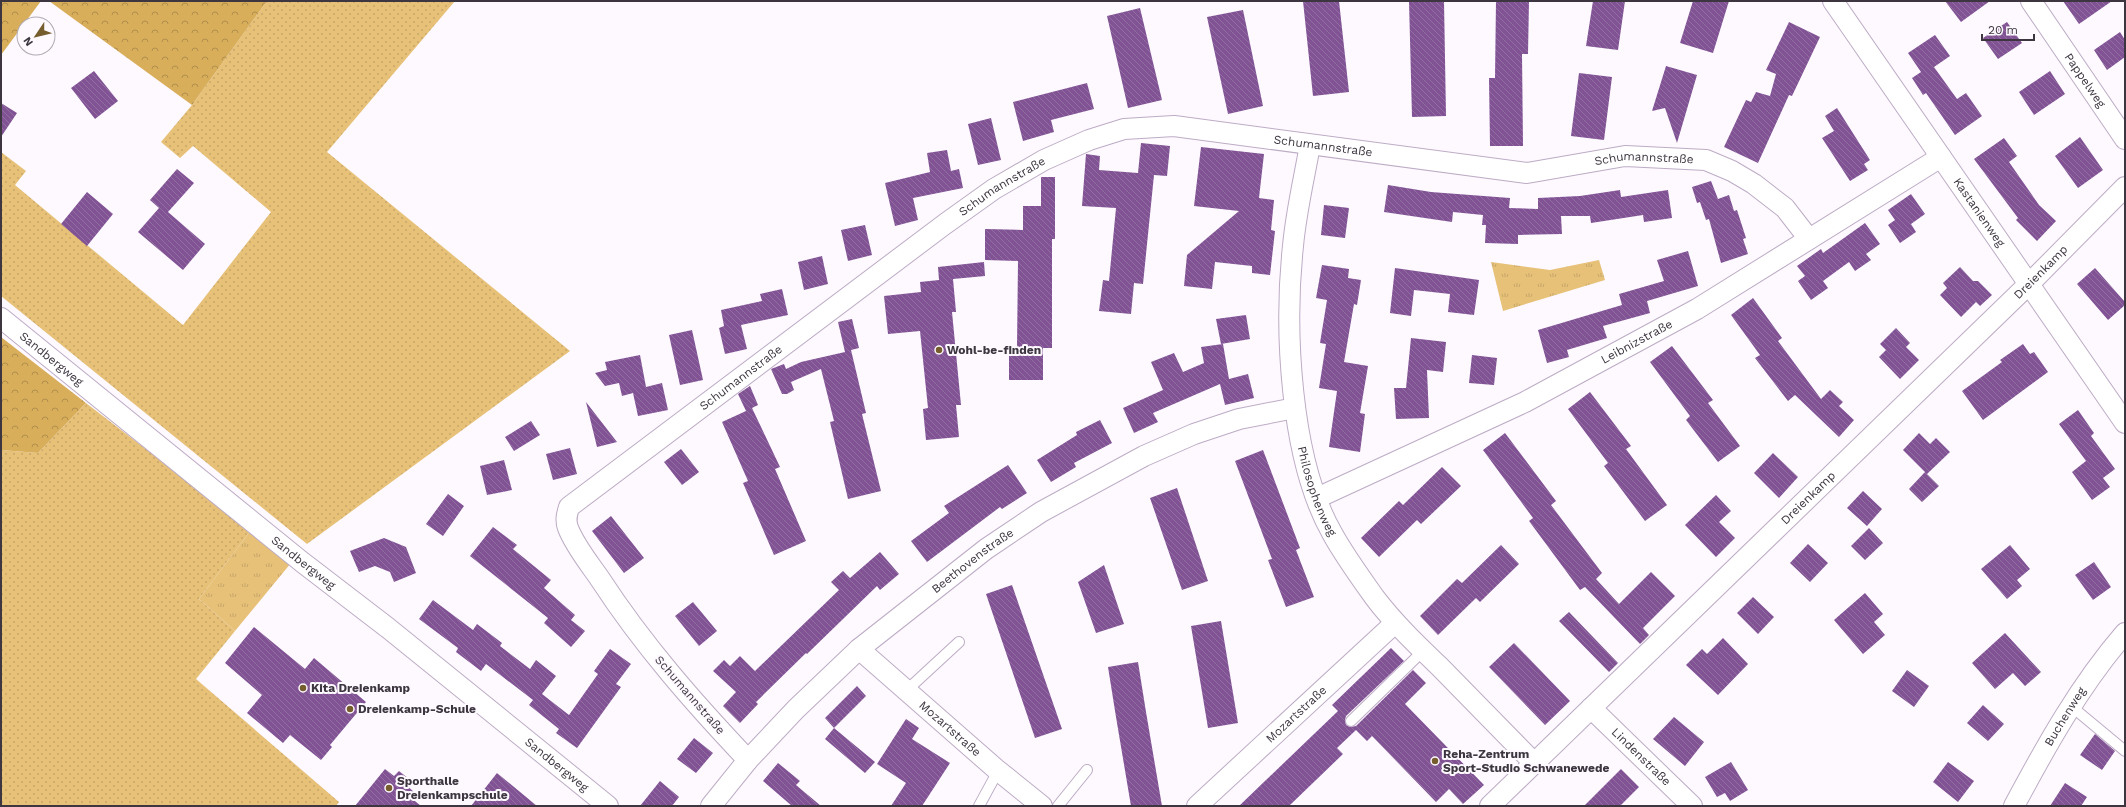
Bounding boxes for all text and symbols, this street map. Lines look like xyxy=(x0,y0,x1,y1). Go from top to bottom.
north arrow xyxy=(16,16,56,56)
scale bar xyxy=(1982,16,2034,42)
text: 20 m xyxy=(1988,23,2018,37)
text: N xyxy=(21,34,36,49)
street label: Pappelweg xyxy=(2062,50,2109,111)
street label: Schumannstraße xyxy=(1273,132,1374,159)
street label: Schumannstraße xyxy=(1593,149,1694,168)
street label: Schumannstraße xyxy=(956,154,1048,219)
street label: Kastanienweg xyxy=(1951,175,2008,250)
street label: Dreienkamp xyxy=(2011,242,2070,302)
street label: Leibnizstraße xyxy=(1599,317,1675,367)
street label: Sandbergweg xyxy=(17,329,87,389)
street label: Schumannstraße xyxy=(697,342,785,413)
place label: Wohl-be-finden xyxy=(947,343,1041,357)
marker: Wohl-be-finden xyxy=(934,345,944,355)
street label: Philosophenweg xyxy=(1295,445,1340,539)
street label: Dreienkamp xyxy=(1778,468,1838,527)
street label: Beethovenstraße xyxy=(929,525,1016,596)
street label: Sandbergweg xyxy=(269,533,339,593)
street label: Schumannstraße xyxy=(652,653,728,737)
place label: Kita Dreienkamp xyxy=(311,681,411,695)
marker: Kita Dreienkamp xyxy=(298,683,308,693)
street label: Mozartstraße xyxy=(1263,683,1329,746)
street label: Buchenweg xyxy=(2041,684,2089,749)
street label: Mozartstraße xyxy=(916,698,984,759)
place label: Dreienkamp-Schule xyxy=(358,702,476,716)
marker: Dreienkamp-Schule xyxy=(345,704,355,714)
street label: Lindenstraße xyxy=(1609,725,1674,789)
street label: Sandbergweg xyxy=(522,735,592,795)
place label: Reha-Zentrum Sport-Studio Schwanewede xyxy=(1443,747,1609,775)
marker: Reha-Zentrum Sport-Studio Schwanewede xyxy=(1430,756,1440,766)
place label: Sporthalle Dreienkampschule xyxy=(397,774,508,802)
marker: Sporthalle Dreienkampschule xyxy=(384,783,394,793)

